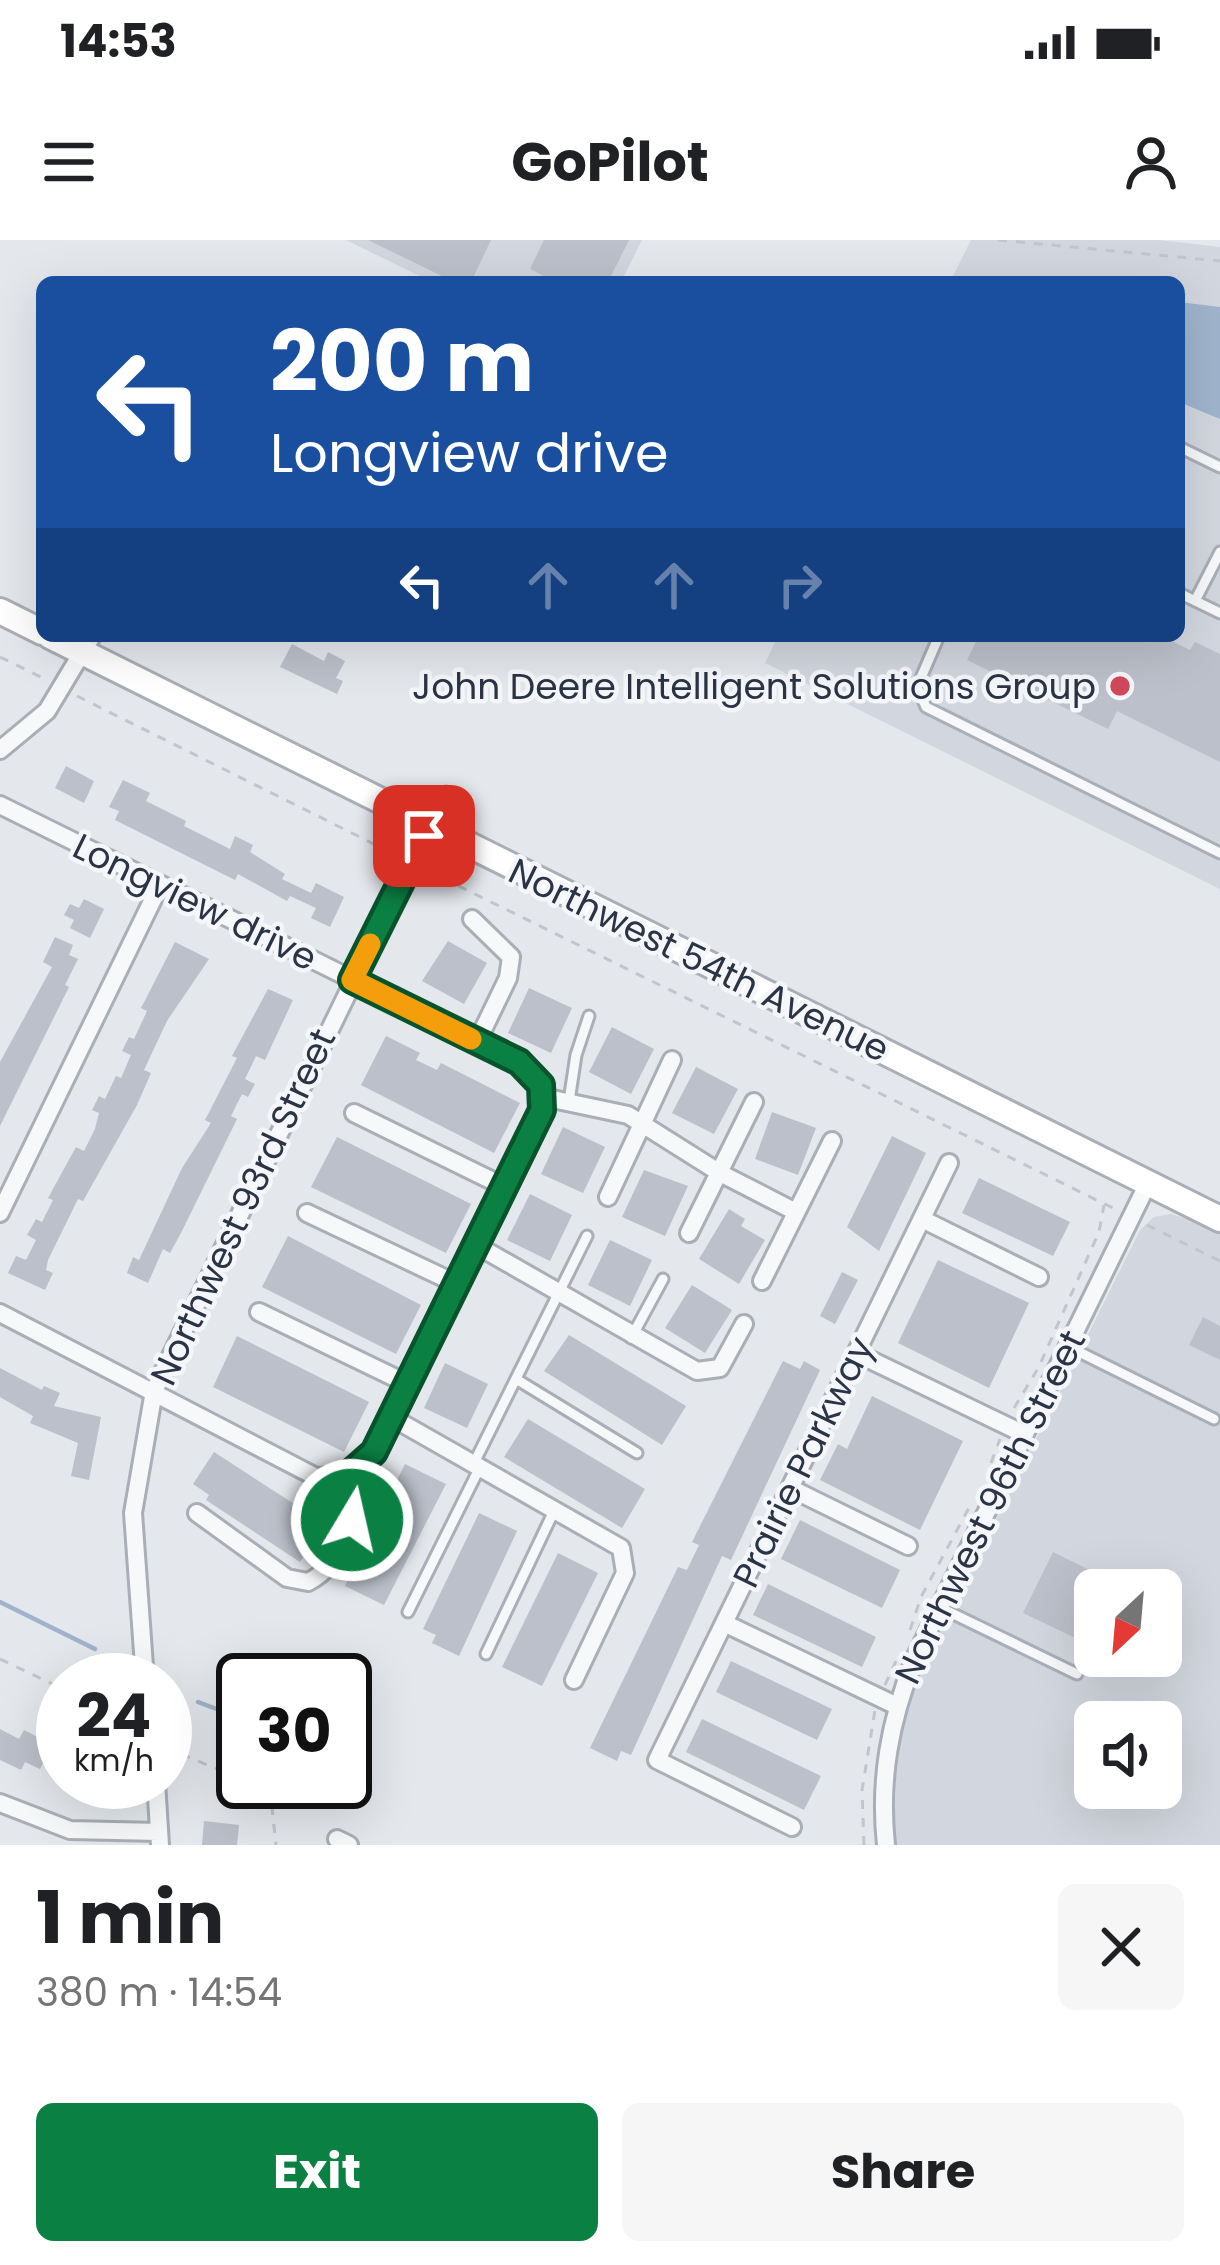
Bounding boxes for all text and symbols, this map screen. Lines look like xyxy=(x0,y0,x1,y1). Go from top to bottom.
text: 14:53 xyxy=(60,10,177,73)
text: GoPilot xyxy=(511,124,709,200)
icon: menu xyxy=(36,129,102,195)
icon: person xyxy=(1118,129,1184,195)
text: 200 m xyxy=(270,303,534,420)
icon: left xyxy=(72,324,228,480)
text: Longview drive xyxy=(270,415,668,491)
icon: left xyxy=(389,552,455,618)
icon: ahead xyxy=(515,552,581,618)
icon: ahead xyxy=(641,552,707,618)
icon: right xyxy=(767,552,833,618)
place label: John Deere Intelligent Solutions Group xyxy=(412,661,1096,712)
marker: John Deere Intelligent Solutions Group xyxy=(1107,673,1133,699)
pin xyxy=(373,785,475,887)
icon: arrive xyxy=(391,803,457,869)
street label: Longview drive xyxy=(64,821,326,983)
street label: Northwest 54th Avenue xyxy=(500,846,898,1074)
street label: Northwest 93rd Street xyxy=(138,1020,348,1394)
street label: Northwest 96th Street xyxy=(882,1321,1098,1693)
street label: Prairie Parkway xyxy=(720,1328,886,1596)
position arrow xyxy=(289,1457,415,1583)
north arrow xyxy=(1074,1569,1182,1677)
map controls xyxy=(1074,1569,1182,1809)
speed limit sign: 30 xyxy=(216,1653,372,1809)
text: 24 xyxy=(77,1674,151,1758)
button: sound xyxy=(1074,1701,1182,1809)
text: km/h xyxy=(74,1739,154,1782)
text: 1 min xyxy=(36,1867,224,1968)
button: close xyxy=(1058,1884,1184,2010)
text: 380 m · 14:54 xyxy=(36,1965,282,2020)
button: Exit xyxy=(36,2103,598,2241)
button: Share xyxy=(622,2103,1184,2241)

